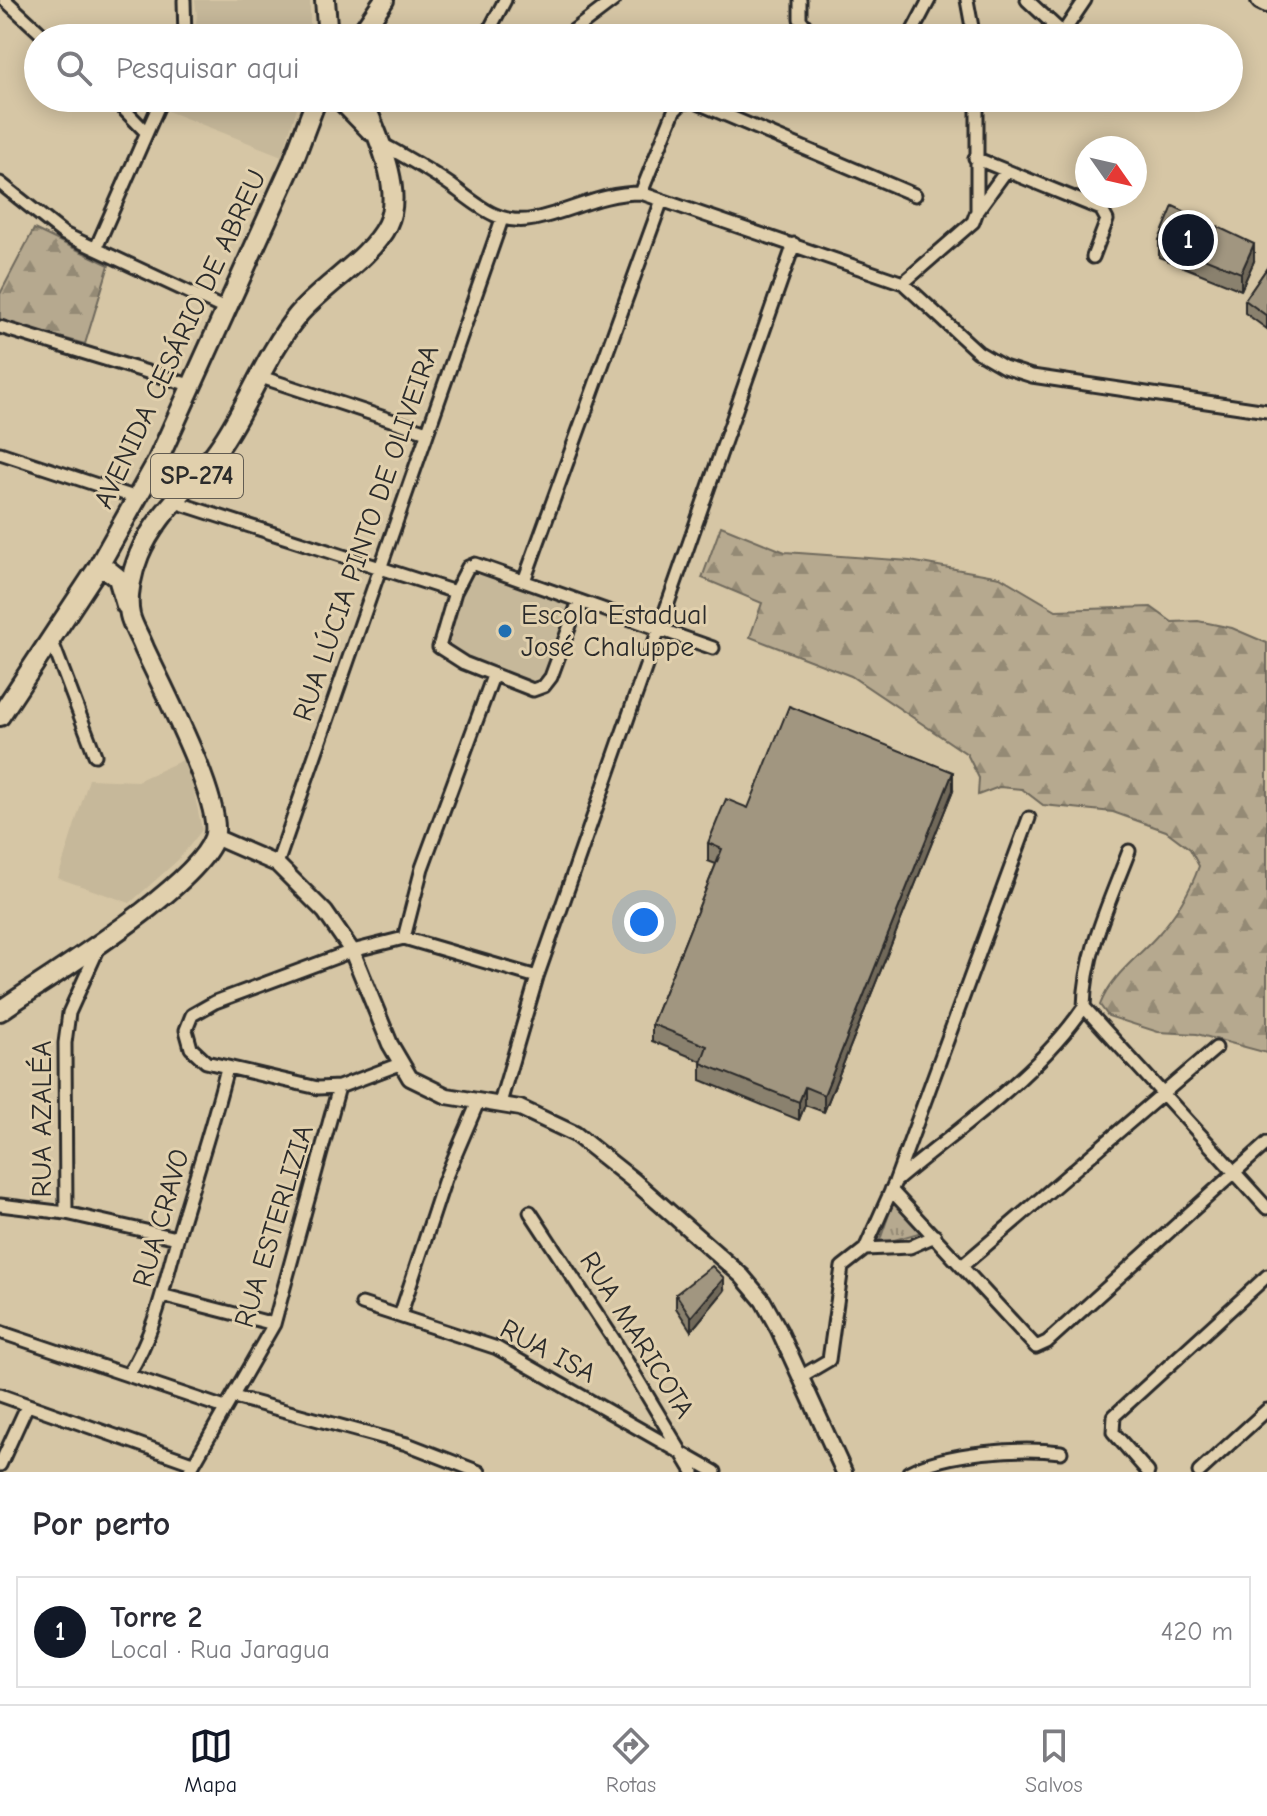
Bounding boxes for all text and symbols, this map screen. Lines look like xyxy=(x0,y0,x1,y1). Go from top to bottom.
search box xyxy=(24,24,1243,112)
icon: search xyxy=(52,46,96,90)
text: Pesquisar aqui xyxy=(116,51,299,86)
north arrow xyxy=(1075,136,1147,208)
street label: AVENIDA CESÁRIO DE ABREU xyxy=(86,164,273,513)
pin: 1 xyxy=(1162,210,1214,270)
street label: RUA LÚCIA PINTO DE OLIVEIRA xyxy=(286,340,446,725)
road number: SP-274 xyxy=(151,454,243,498)
place label: Escola Estadual José Chaluppe xyxy=(521,599,708,663)
marker: Escola Estadual José Chaluppe xyxy=(496,622,514,640)
your location xyxy=(624,902,664,942)
street label: RUA AZALÉA xyxy=(25,1040,58,1198)
street label: RUA ESTERLIZIA xyxy=(228,1121,320,1331)
street label: RUA CRAVO xyxy=(126,1145,196,1291)
street label: RUA MARICOTA xyxy=(573,1246,701,1424)
street label: RUA ISA xyxy=(495,1312,601,1390)
text: Por perto xyxy=(32,1504,170,1544)
text: Torre 2 xyxy=(110,1600,202,1635)
text: 1 xyxy=(55,1617,65,1647)
text: 420 m xyxy=(1161,1617,1233,1647)
text: Local · Rua Jaragua xyxy=(110,1635,330,1665)
tab: Mapa xyxy=(184,1724,237,1798)
tab: Rotas xyxy=(606,1724,656,1798)
tab: Salvos xyxy=(1025,1724,1083,1798)

